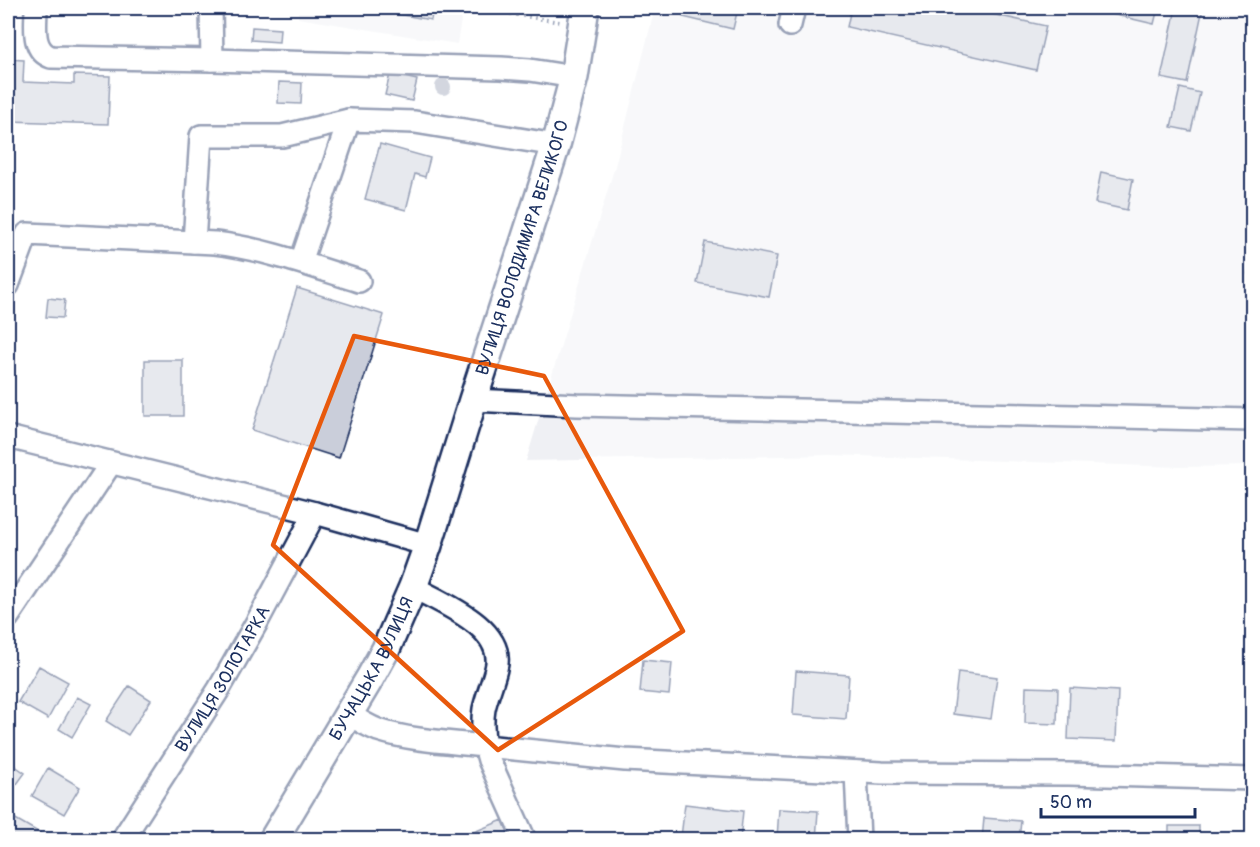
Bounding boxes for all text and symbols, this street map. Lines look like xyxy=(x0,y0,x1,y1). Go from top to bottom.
street label: ВУЛИЦЯ ВОЛОДИМИРА ВЕЛИКОГО xyxy=(471,118,574,378)
street label: БУЧАЦЬКА ВУЛИЦЯ xyxy=(324,593,419,745)
street label: ВУЛИЦЯ ЗОЛОТАРКА xyxy=(170,602,276,757)
scale bar xyxy=(1041,781,1196,819)
text: 50 m xyxy=(1050,791,1092,814)

